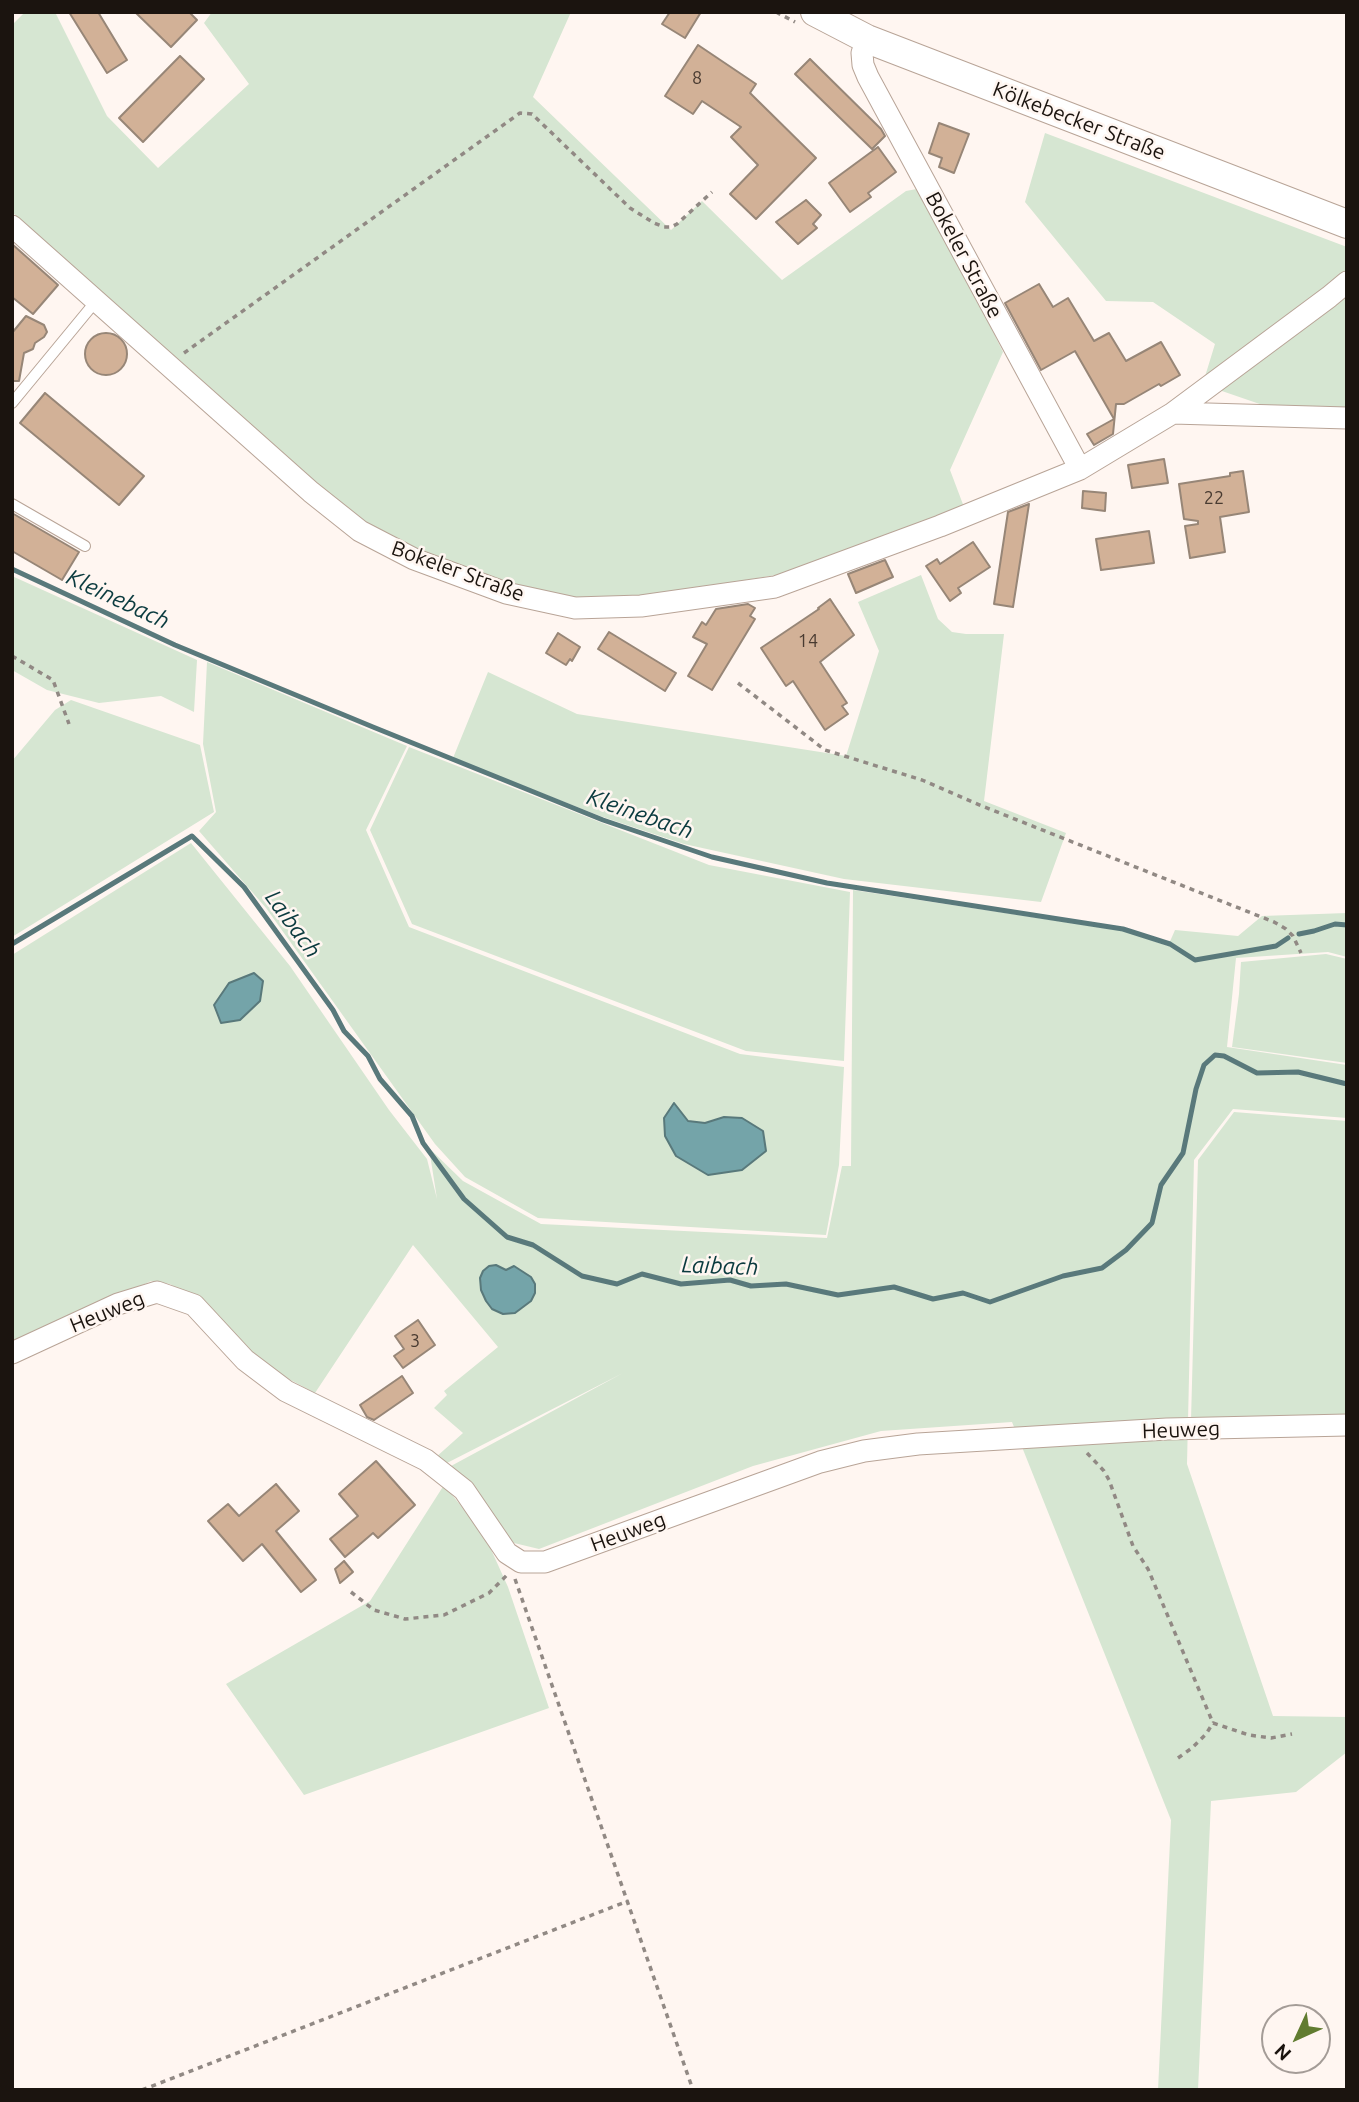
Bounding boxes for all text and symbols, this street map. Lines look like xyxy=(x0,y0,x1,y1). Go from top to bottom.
house number: 8 xyxy=(692,67,702,89)
street label: Kölkebecker Straße xyxy=(989,77,1169,165)
street label: Bokeler Straße xyxy=(920,187,1008,323)
house number: 22 xyxy=(1204,487,1224,509)
street label: Bokeler Straße xyxy=(388,535,528,607)
water label: Kleinebach xyxy=(62,563,174,635)
house number: 14 xyxy=(798,630,818,652)
water label: Kleinebach xyxy=(583,783,697,845)
water label: Laibach xyxy=(259,885,327,963)
water label: Laibach xyxy=(681,1251,759,1281)
street label: Heuweg xyxy=(66,1286,148,1338)
house number: 3 xyxy=(410,1330,420,1352)
street label: Heuweg xyxy=(1142,1416,1220,1444)
street label: Heuweg xyxy=(587,1507,669,1557)
north arrow xyxy=(1261,2004,1331,2074)
text: N xyxy=(1270,2040,1295,2065)

